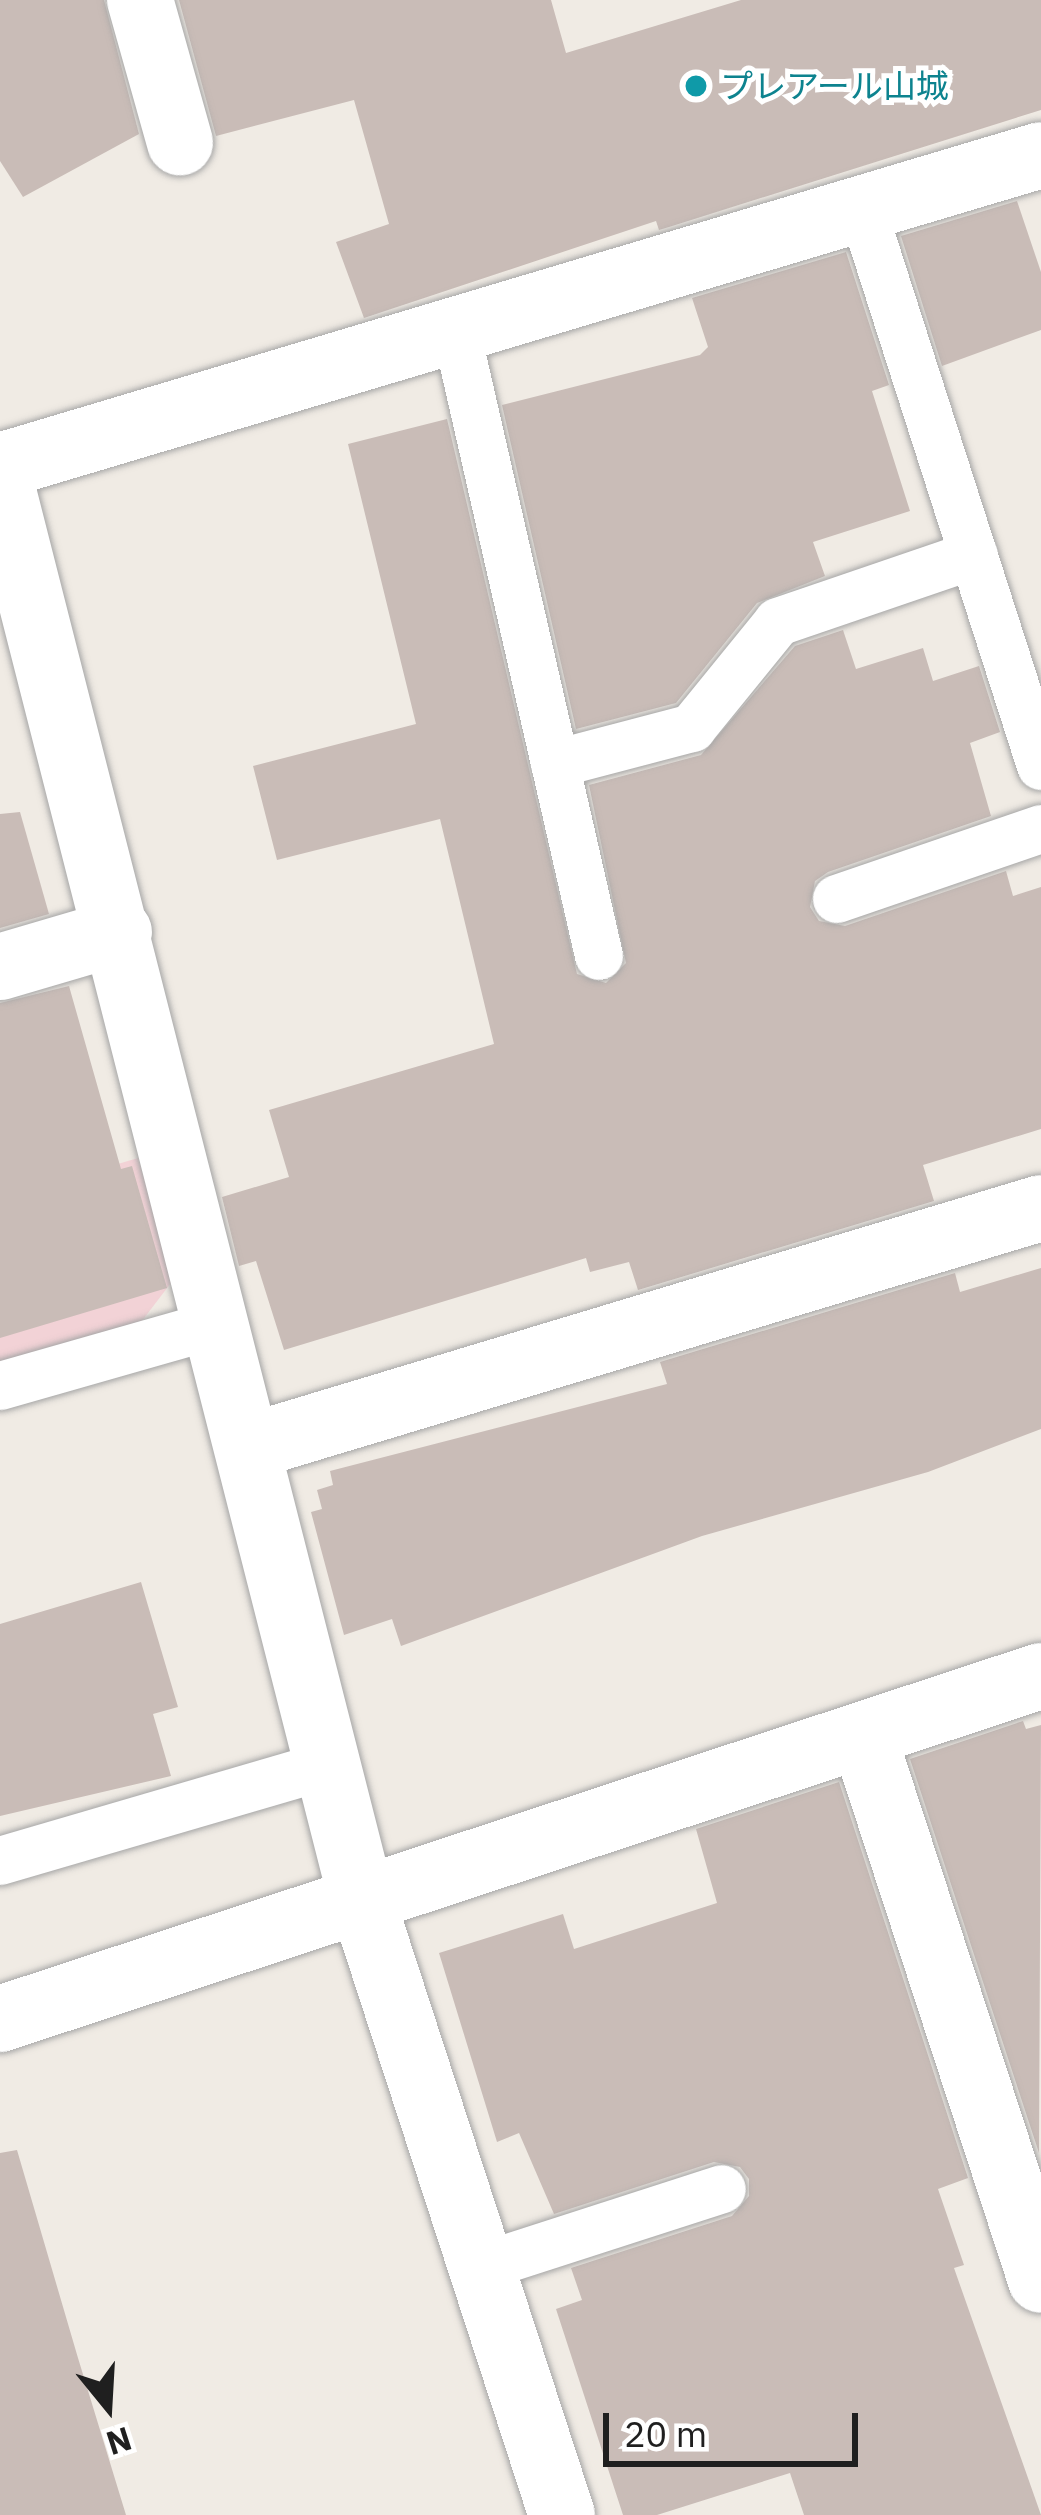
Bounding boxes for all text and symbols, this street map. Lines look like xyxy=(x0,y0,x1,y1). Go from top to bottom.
place label: プレアール山城 xyxy=(720,66,949,106)
marker: プレアール山城 xyxy=(683,73,709,99)
north arrow xyxy=(48,2347,168,2467)
scale bar xyxy=(609,2389,864,2463)
text: 20 m xyxy=(624,2410,707,2457)
text: N xyxy=(101,2418,137,2466)

